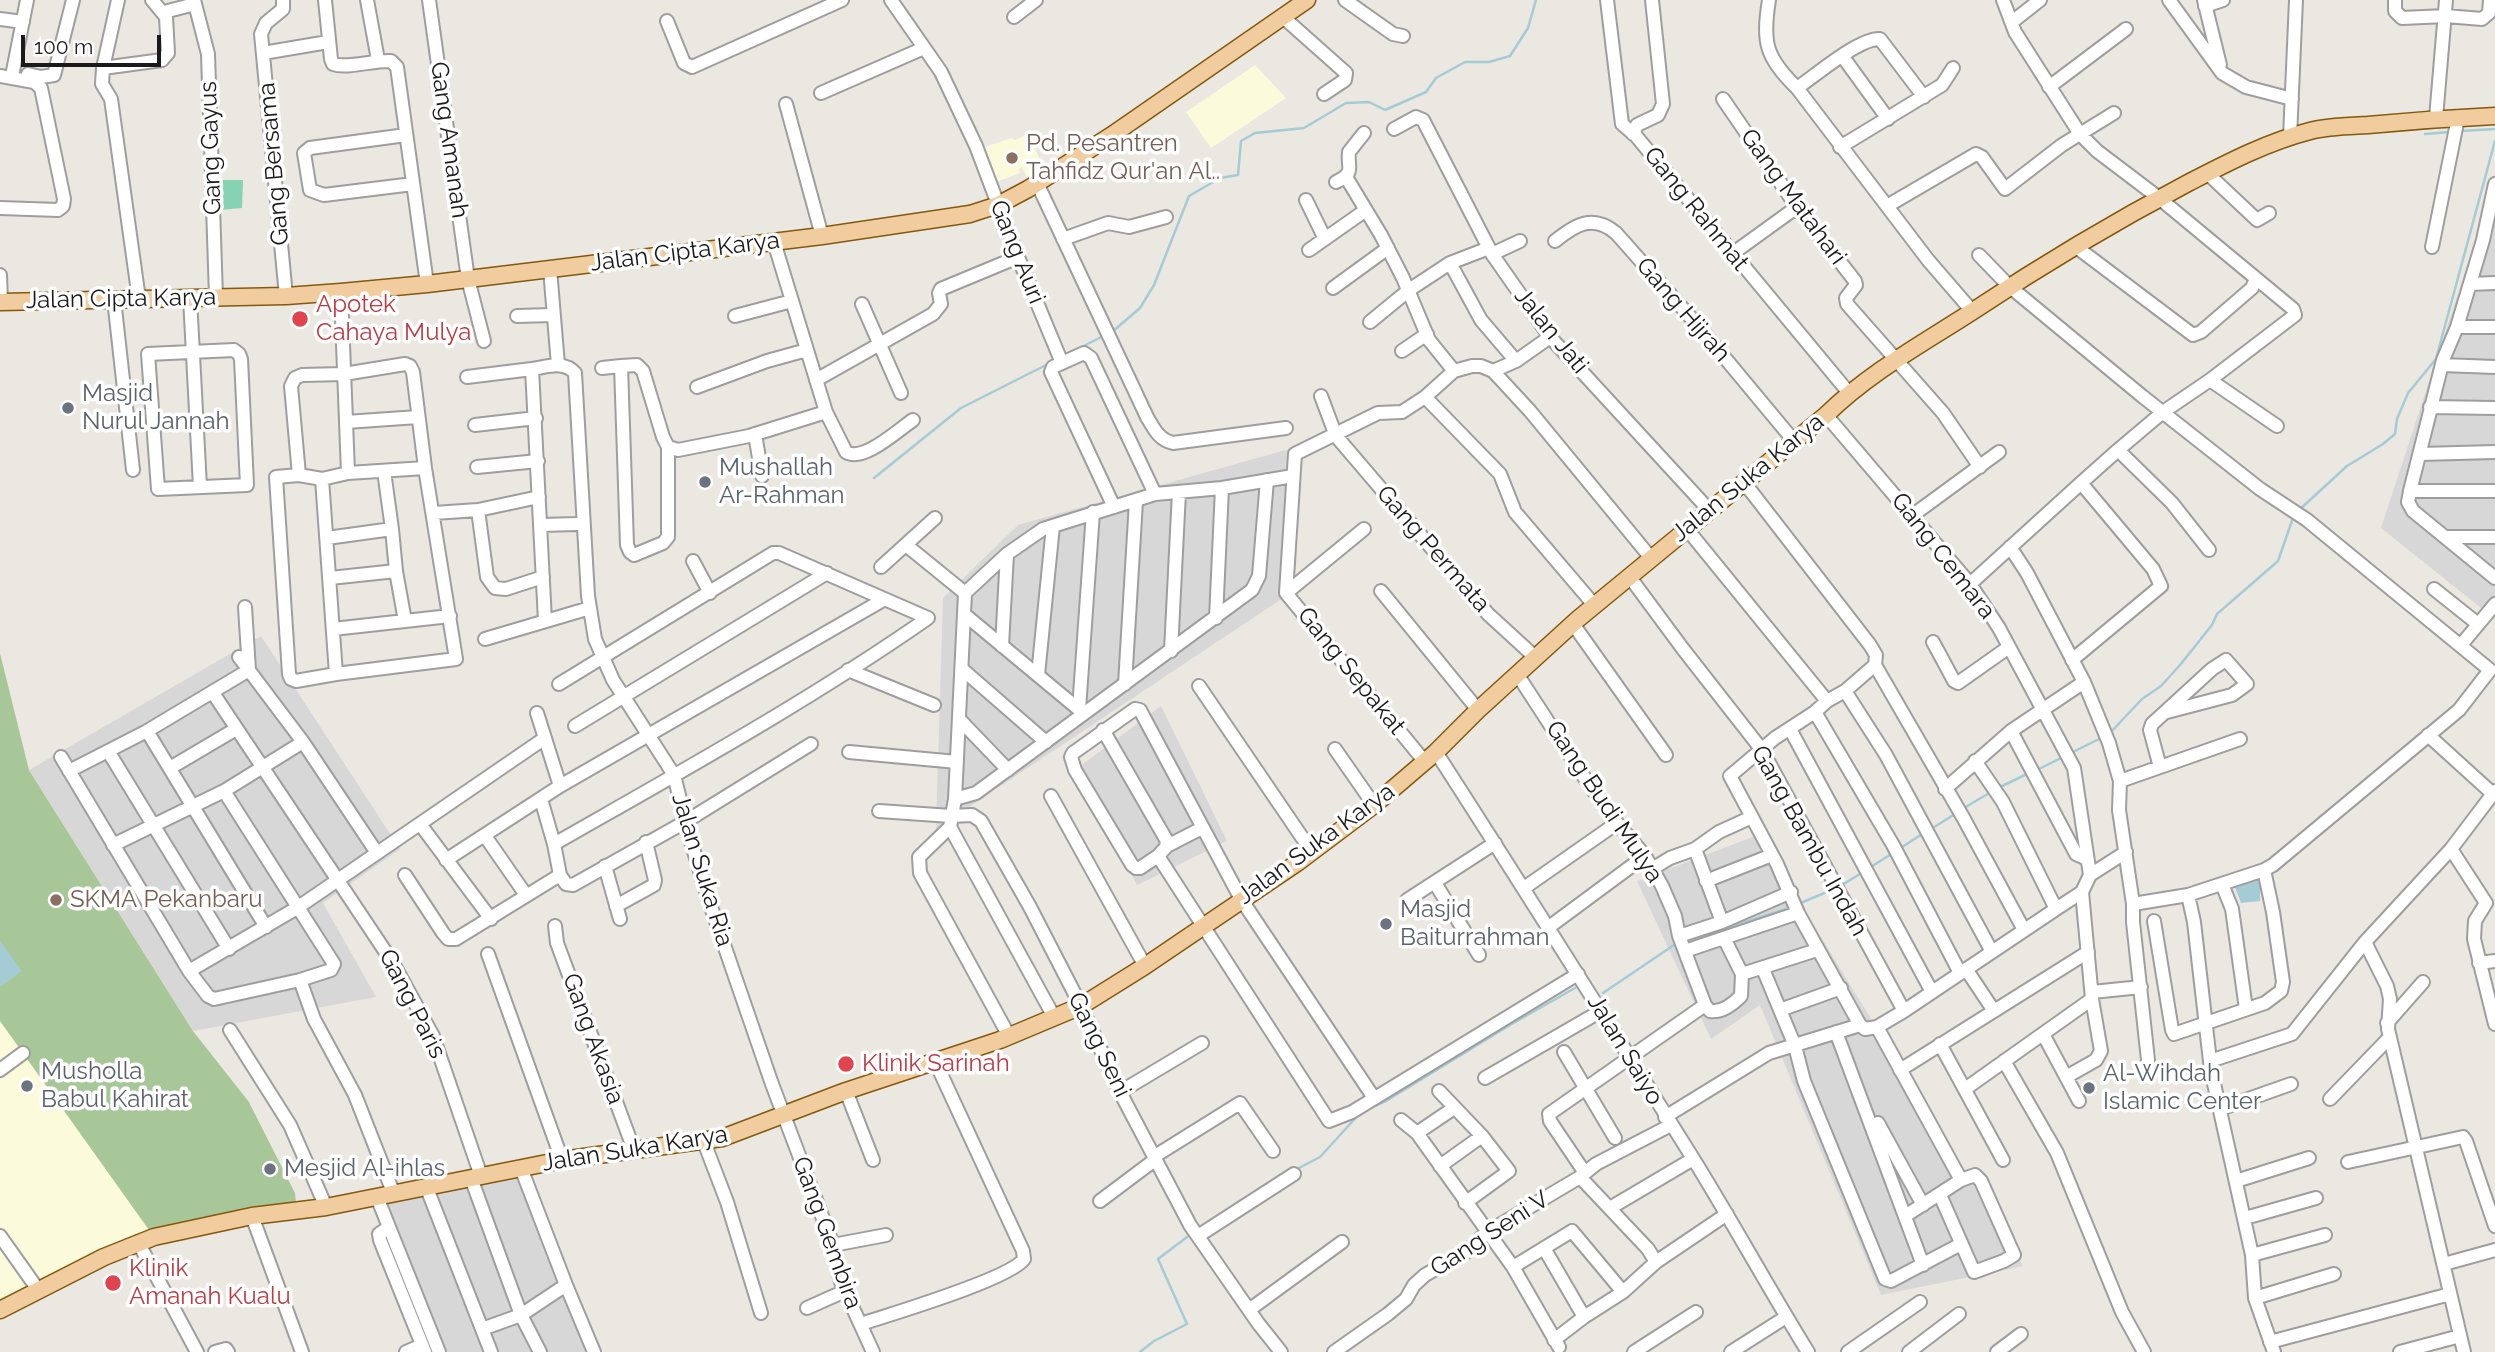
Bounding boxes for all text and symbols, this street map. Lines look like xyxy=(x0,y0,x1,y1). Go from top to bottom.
scale bar xyxy=(24,21,164,65)
text: 100 m xyxy=(34,34,93,59)
street label: Gang Amanah xyxy=(424,60,474,220)
street label: Gang Gayus xyxy=(194,81,228,215)
street label: Gang Bersama xyxy=(253,81,295,247)
street label: Gang Matahari xyxy=(1734,123,1852,271)
place label: Pd. Pesantren Tahfidz Qur'an Al.. xyxy=(1026,130,1220,186)
street label: Gang Rahmat xyxy=(1637,141,1755,277)
marker: Pd. Pesantren Tahfidz Qur'an Al.. xyxy=(1004,150,1020,166)
street label: Gang Auri xyxy=(983,196,1051,308)
street label: Jalan Cipta Karya xyxy=(589,226,781,278)
street label: Gang Hijrah xyxy=(1630,252,1736,368)
street label: Jalan Jati xyxy=(1508,282,1594,380)
street label: Jalan Cipta Karya xyxy=(26,283,216,315)
place label: Apotek Cahaya Mulya xyxy=(316,291,471,347)
marker: Apotek Cahaya Mulya xyxy=(290,309,310,329)
place label: Masjid Nurul Jannah xyxy=(82,380,230,436)
marker: Masjid Nurul Jannah xyxy=(60,400,76,416)
street label: Jalan Suka Karya xyxy=(1666,408,1830,548)
place label: Mushallah Ar-Rahman xyxy=(719,454,845,510)
marker: Mushallah Ar-Rahman xyxy=(697,474,713,490)
street label: Gang Permata xyxy=(1370,480,1496,618)
street label: Gang Cemara xyxy=(1885,487,2001,625)
street label: Gang Sepakat xyxy=(1291,602,1411,740)
street label: Gang Budi Mulya xyxy=(1539,716,1669,888)
street label: Gang Bambu Indah xyxy=(1745,741,1873,941)
street label: Jalan Suka Karya xyxy=(1232,777,1400,911)
street label: Jalan Suka Ria xyxy=(665,790,739,950)
place label: SKMA Pekanbaru xyxy=(70,886,262,914)
marker: SKMA Pekanbaru xyxy=(48,892,64,908)
place label: Masjid Baiturrahman xyxy=(1400,896,1550,952)
marker: Masjid Baiturrahman xyxy=(1378,916,1394,932)
street label: Gang Paris xyxy=(372,945,452,1063)
street label: Gang Akasia xyxy=(556,970,630,1108)
street label: Gang Seni xyxy=(1061,988,1137,1102)
street label: Jalan Saiyo xyxy=(1581,989,1669,1111)
place label: Klinik Sarinah xyxy=(862,1050,1010,1078)
marker: Klinik Sarinah xyxy=(836,1054,856,1074)
place label: Musholla Babul Kahirat xyxy=(41,1058,189,1114)
place label: Al-Wihdah Islamic Center xyxy=(2103,1060,2261,1116)
marker: Musholla Babul Kahirat xyxy=(19,1078,35,1094)
marker: Al-Wihdah Islamic Center xyxy=(2081,1080,2097,1096)
street label: Jalan Suka Karya xyxy=(540,1120,730,1178)
street label: Gang Gembira xyxy=(786,1153,868,1313)
place label: Mesjid Al-ihlas xyxy=(284,1155,445,1183)
marker: Mesjid Al-ihlas xyxy=(262,1161,278,1177)
street label: Gang Seni V xyxy=(1425,1185,1555,1283)
place label: Klinik Amanah Kualu xyxy=(129,1255,291,1311)
marker: Klinik Amanah Kualu xyxy=(103,1273,123,1293)

